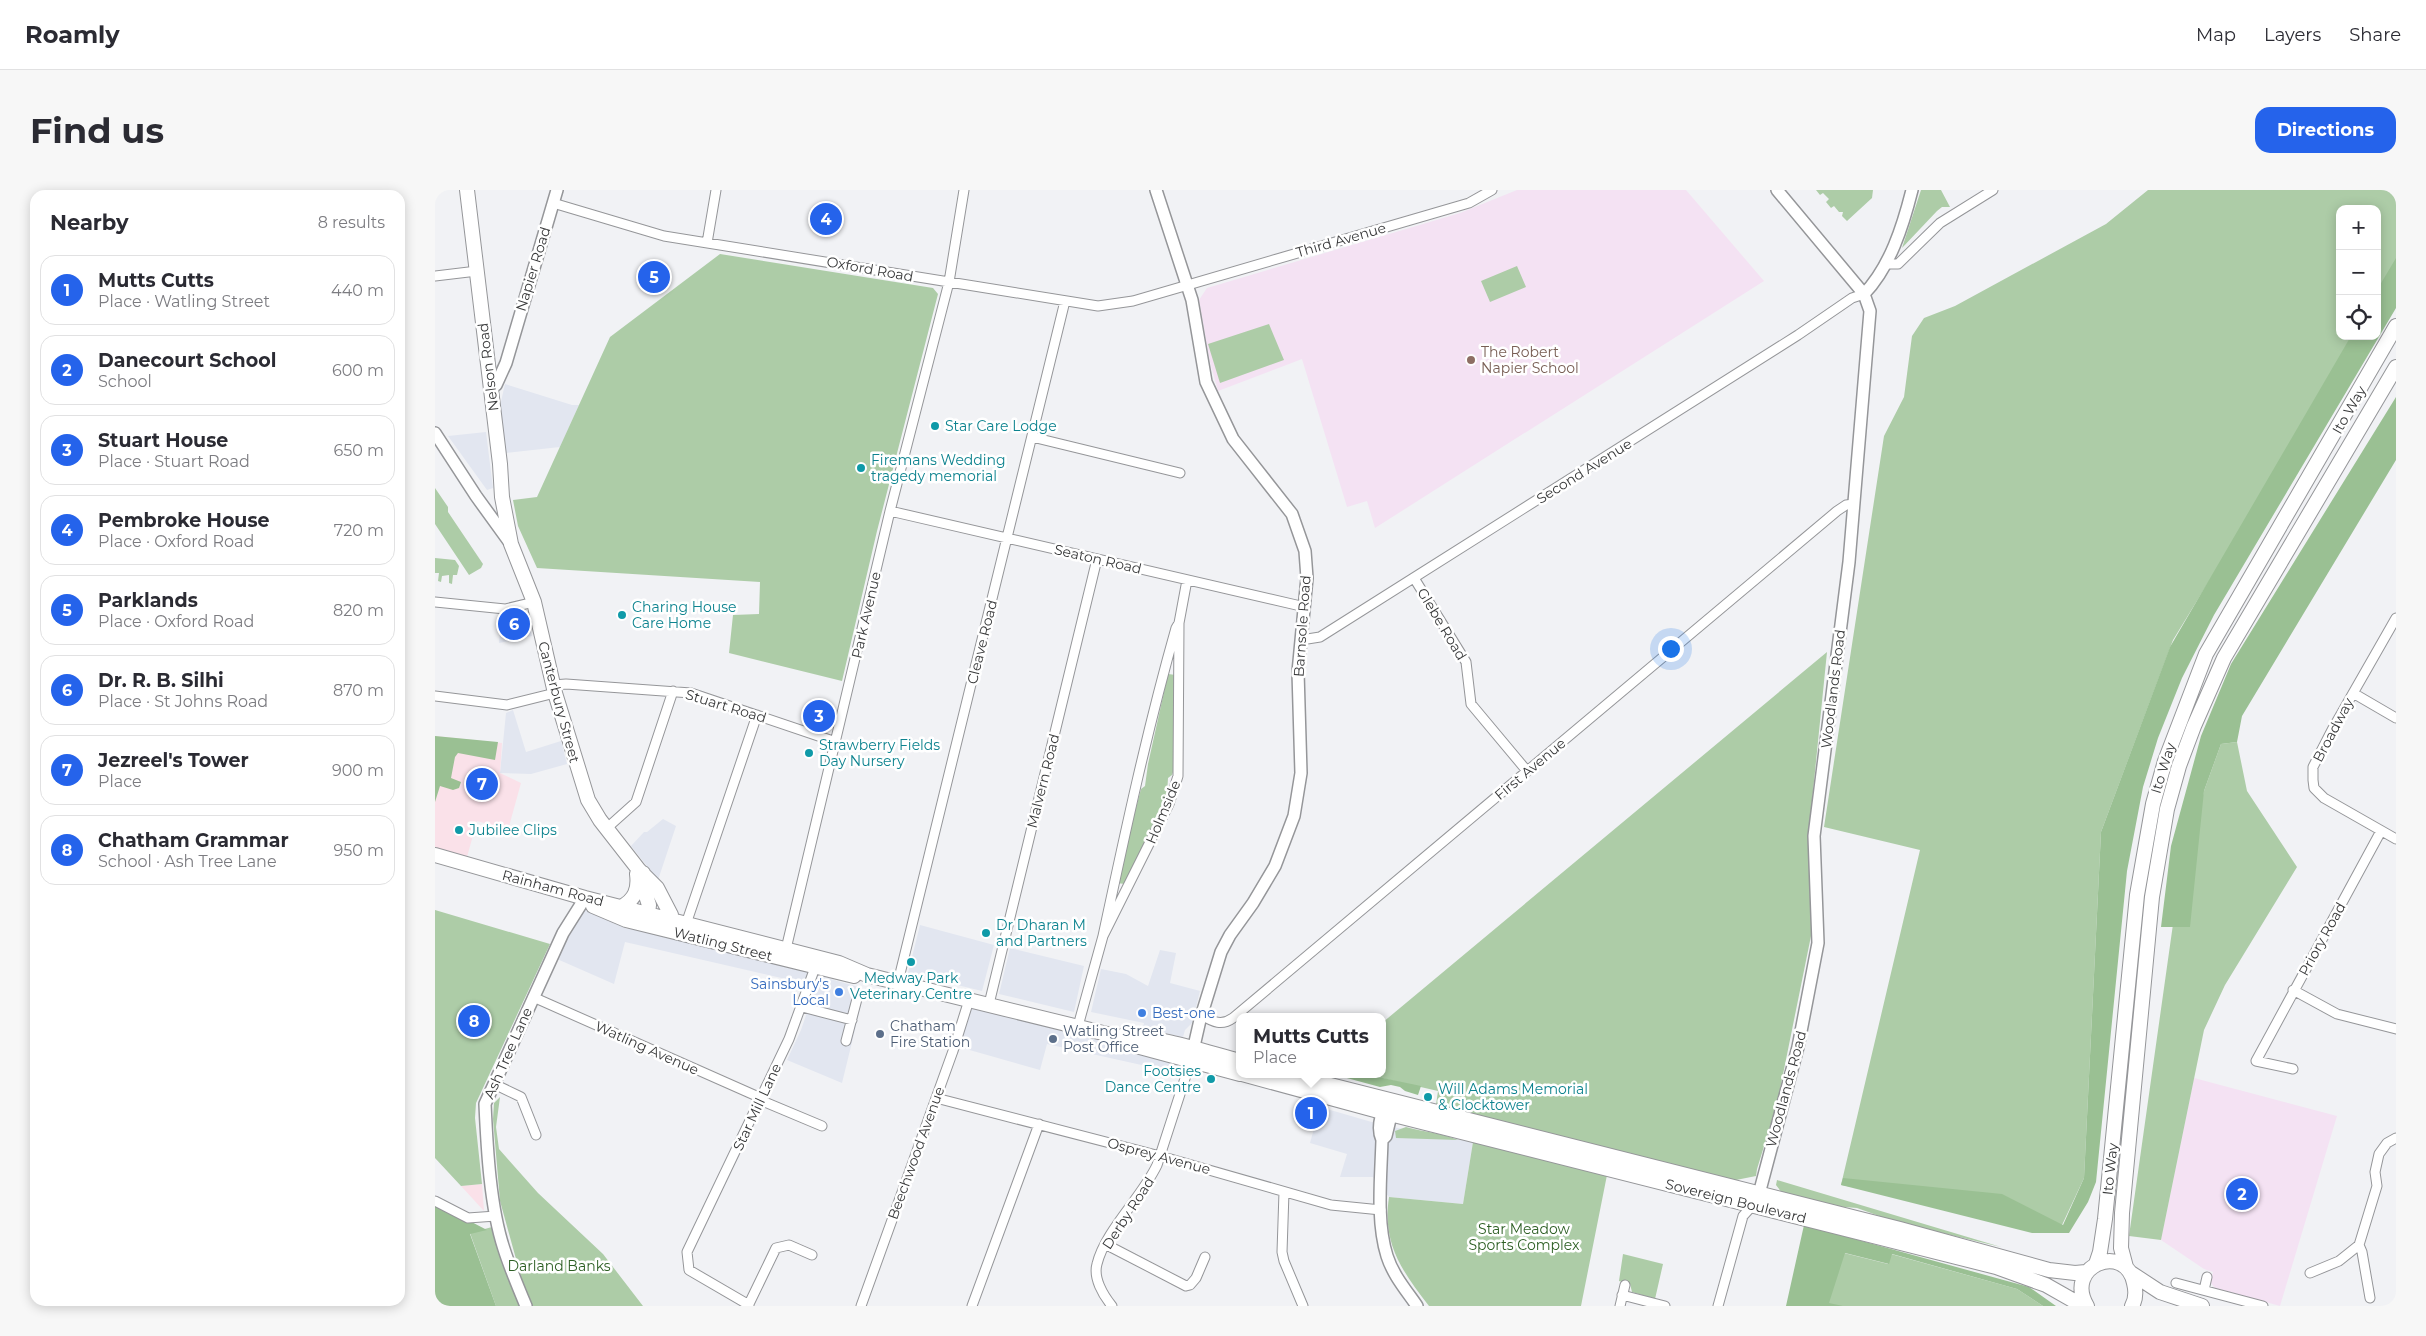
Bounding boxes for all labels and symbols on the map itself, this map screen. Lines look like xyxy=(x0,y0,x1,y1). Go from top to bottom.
pin: 4 xyxy=(810,200,842,238)
street label: Third Avenue xyxy=(1294,219,1388,261)
street label: Napier Road xyxy=(512,225,554,313)
street label: Oxford Road xyxy=(825,253,915,285)
pin: 5 xyxy=(638,258,670,296)
street label: Nelson Road xyxy=(474,322,502,412)
place label: The Robert Napier School xyxy=(1481,343,1579,377)
marker: The Robert Napier School xyxy=(1465,354,1477,366)
street label: Ito Way xyxy=(2328,382,2370,437)
place label: Star Care Lodge xyxy=(945,417,1057,435)
marker: Star Care Lodge xyxy=(929,420,941,432)
street label: Second Avenue xyxy=(1533,434,1635,508)
place label: Firemans Wedding tragedy memorial xyxy=(871,451,1006,485)
marker: Firemans Wedding tragedy memorial xyxy=(855,462,867,474)
street label: Seaton Road xyxy=(1053,540,1143,578)
street label: Park Avenue xyxy=(847,570,885,660)
street label: Barnsole Road xyxy=(1289,575,1315,677)
street label: Glebe Road xyxy=(1413,585,1471,663)
place label: Charing House Care Home xyxy=(632,598,737,632)
street label: Cleave Road xyxy=(963,598,1001,686)
pin: 6 xyxy=(498,605,530,643)
marker: Charing House Care Home xyxy=(616,609,628,621)
street label: Woodlands Road xyxy=(1817,628,1849,750)
your location xyxy=(1658,636,1684,662)
street label: Canterbury Street xyxy=(534,639,584,765)
street label: Stuart Road xyxy=(683,685,769,727)
street label: Broadway xyxy=(2309,694,2358,765)
pin: 3 xyxy=(803,697,835,735)
street label: Malvern Road xyxy=(1023,732,1063,830)
street label: First Avenue xyxy=(1491,734,1569,804)
place label: Strawberry Fields Day Nursery xyxy=(819,736,940,770)
street label: Ito Way xyxy=(2147,740,2179,796)
marker: Strawberry Fields Day Nursery xyxy=(803,747,815,759)
pin: 7 xyxy=(466,765,498,803)
street label: Holmside xyxy=(1142,777,1184,847)
place label: Jubilee Clips xyxy=(468,821,557,839)
marker: Jubilee Clips xyxy=(453,824,465,836)
street label: Rainham Road xyxy=(500,866,606,910)
street label: Priory Road xyxy=(2294,899,2350,979)
place label: Dr Dharan M and Partners xyxy=(996,916,1087,950)
street label: Watling Street xyxy=(672,923,775,965)
marker: Dr Dharan M and Partners xyxy=(980,927,992,939)
marker: Medway Park Veterinary Centre xyxy=(905,956,917,968)
place label: Medway Park Veterinary Centre xyxy=(850,969,972,1003)
place label: Sainsbury's Local xyxy=(750,975,829,1009)
marker: Sainsbury's Local xyxy=(833,986,845,998)
pin: 8 xyxy=(458,1002,490,1040)
street label: Ash Tree Lane xyxy=(480,1004,536,1102)
place label: Best-one xyxy=(1152,1004,1216,1022)
marker: Best-one xyxy=(1136,1007,1148,1019)
street label: Watling Avenue xyxy=(592,1017,702,1079)
place label: Chatham Fire Station xyxy=(890,1017,970,1051)
place label: Watling Street Post Office xyxy=(1063,1022,1165,1056)
marker: Chatham Fire Station xyxy=(874,1028,886,1040)
street label: Woodlands Road xyxy=(1762,1029,1810,1149)
marker: Watling Street Post Office xyxy=(1047,1033,1059,1045)
street label: Star Mill Lane xyxy=(729,1060,785,1154)
place label: Footsies Dance Centre xyxy=(1105,1062,1201,1096)
marker: Footsies Dance Centre xyxy=(1205,1073,1217,1085)
place label: Will Adams Memorial & Clocktower xyxy=(1438,1080,1588,1114)
street label: Beechwood Avenue xyxy=(884,1084,948,1222)
marker: Will Adams Memorial & Clocktower xyxy=(1422,1091,1434,1103)
pin: 1 xyxy=(1295,1094,1327,1132)
street label: Osprey Avenue xyxy=(1105,1134,1213,1178)
street label: Ito Way xyxy=(2098,1142,2122,1196)
street label: Derby Road xyxy=(1098,1173,1158,1253)
street label: Sovereign Boulevard xyxy=(1664,1175,1808,1227)
pin: 2 xyxy=(2226,1175,2258,1213)
park label: Star Meadow Sports Complex xyxy=(1468,1220,1580,1254)
park label: Darland Banks xyxy=(507,1257,611,1275)

